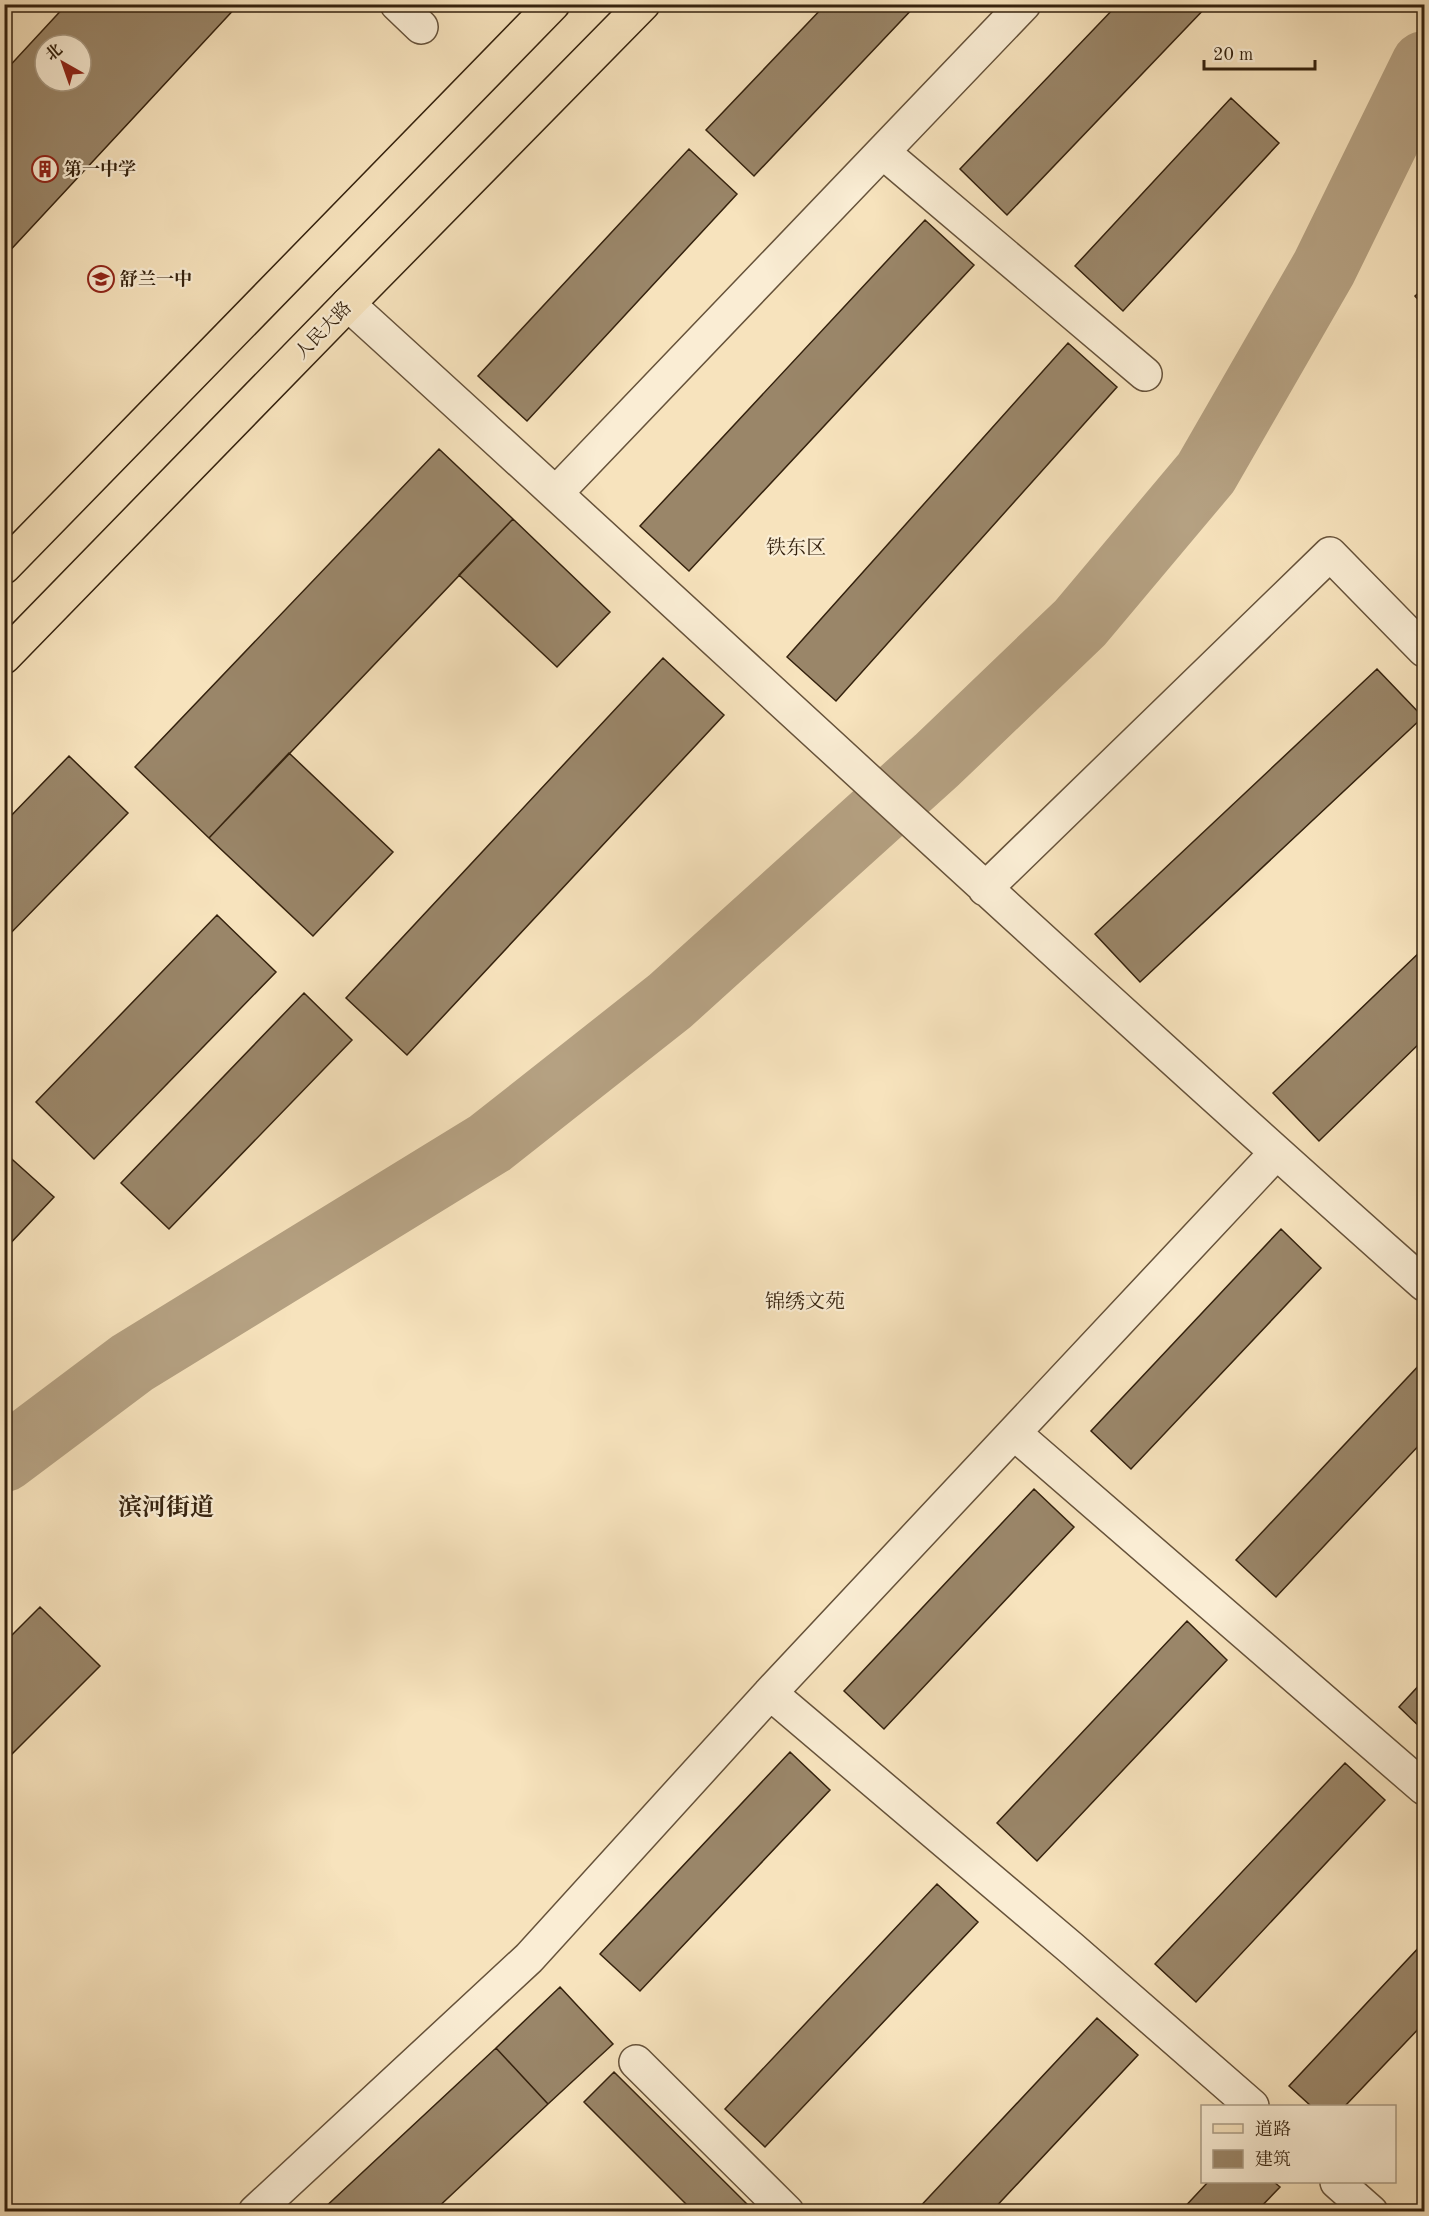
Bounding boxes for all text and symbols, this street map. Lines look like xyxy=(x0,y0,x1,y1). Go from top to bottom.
north arrow xyxy=(33,33,93,93)
scale bar xyxy=(1204,33,1315,71)
text: 北 xyxy=(42,40,66,64)
text: 20 m xyxy=(1213,46,1253,64)
building icon: 第一中学 xyxy=(30,154,60,184)
place label: 第一中学 xyxy=(64,159,136,179)
school or university icon: 舒兰一中 xyxy=(86,264,116,294)
place label: 舒兰一中 xyxy=(120,269,192,289)
street label: 人民大路 xyxy=(291,297,355,363)
district label: 铁东区 xyxy=(766,537,826,559)
district label: 锦绣文苑 xyxy=(765,1291,845,1313)
district label: 滨河街道 xyxy=(118,1494,214,1521)
legend xyxy=(1201,2105,1396,2183)
text: 道路 xyxy=(1255,2119,1291,2139)
text: 建筑 xyxy=(1255,2149,1291,2169)

